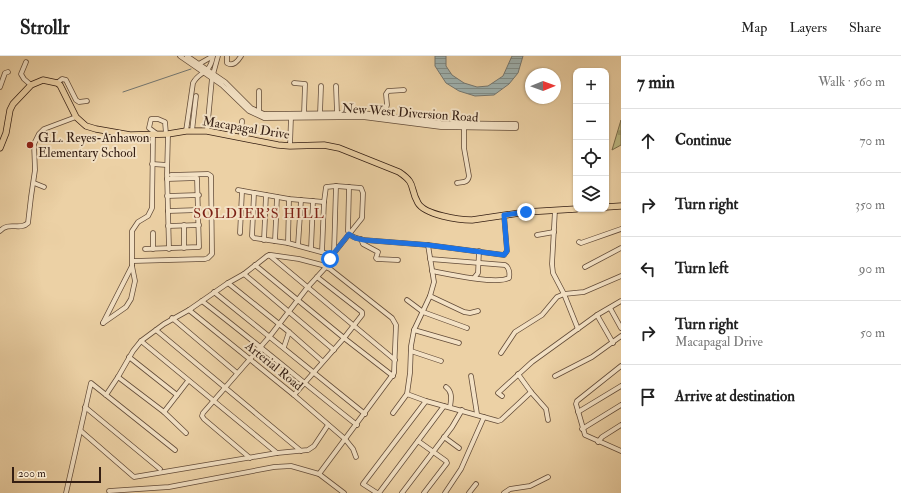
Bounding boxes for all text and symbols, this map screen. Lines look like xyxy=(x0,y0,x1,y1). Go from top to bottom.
text: Strollr xyxy=(20,16,70,40)
text: Map xyxy=(741,19,767,36)
text: Layers xyxy=(789,19,827,36)
text: Share xyxy=(849,19,881,36)
north arrow xyxy=(525,68,561,104)
map controls xyxy=(573,68,609,212)
button: + xyxy=(573,68,609,104)
text: 7 min xyxy=(637,72,675,93)
text: Walk · 560 m xyxy=(818,74,885,90)
street label: New West Diversion Road xyxy=(341,100,479,126)
button: − xyxy=(573,104,609,140)
street label: Macapagal Drive xyxy=(201,113,291,144)
place label: G.L. Reyes-Anhawon Elementary School xyxy=(38,130,150,162)
icon: ahead xyxy=(637,130,659,152)
text: Continue xyxy=(675,131,731,150)
text: 70 m xyxy=(860,133,885,149)
marker: G.L. Reyes-Anhawon Elementary School xyxy=(25,140,35,150)
button: locate xyxy=(573,140,609,176)
button: layers xyxy=(573,176,609,212)
icon: right xyxy=(637,194,659,216)
text: Turn right xyxy=(675,195,738,214)
text: 350 m xyxy=(855,197,885,213)
route end xyxy=(517,203,535,221)
district label: SOLDIER'S HILL xyxy=(193,205,325,222)
route start xyxy=(321,250,339,268)
icon: left xyxy=(637,258,659,280)
text: Turn left xyxy=(675,259,729,278)
text: 90 m xyxy=(859,261,885,277)
text: Turn right xyxy=(675,315,738,334)
icon: right xyxy=(637,322,659,344)
text: 50 m xyxy=(860,325,885,341)
text: Macapagal Drive xyxy=(675,334,763,350)
street label: Arterial Road xyxy=(241,337,307,395)
icon: arrive xyxy=(637,386,659,408)
text: Arrive at destination xyxy=(675,387,795,406)
scale bar xyxy=(12,465,101,484)
text: 200 m xyxy=(18,467,46,480)

